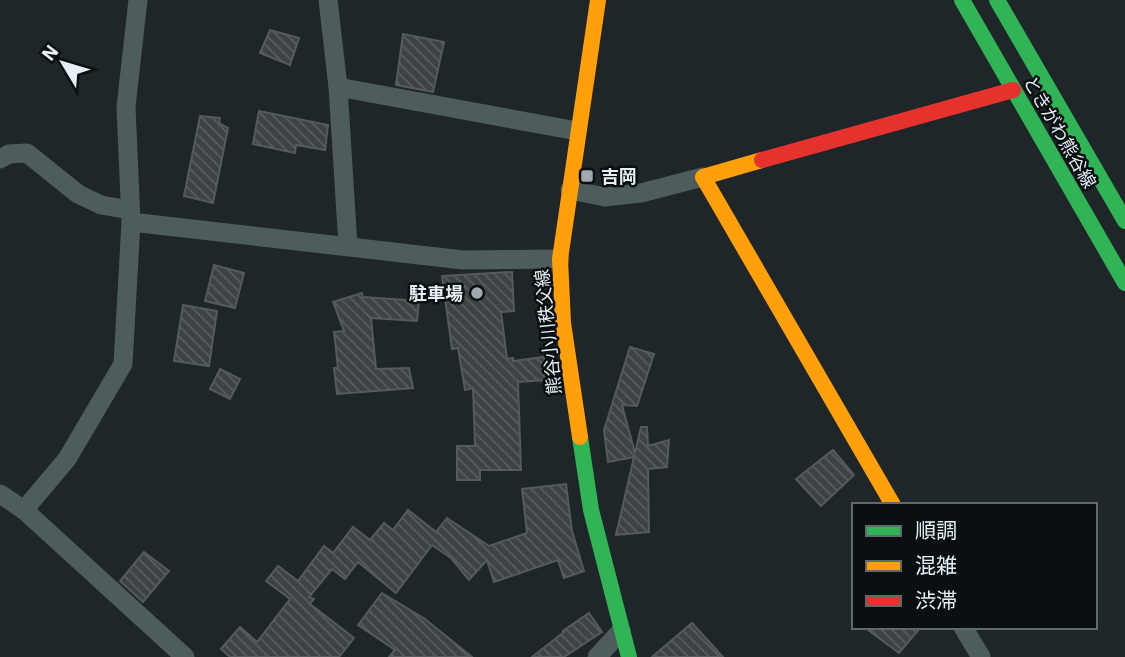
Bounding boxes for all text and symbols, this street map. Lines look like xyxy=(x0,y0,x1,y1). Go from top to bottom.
north arrow xyxy=(28,28,98,98)
text: N xyxy=(36,40,63,65)
street label: ときがわ熊谷線 xyxy=(1019,72,1101,192)
place label: 吉岡 xyxy=(601,165,637,188)
marker: 吉岡 xyxy=(579,168,595,184)
street label: 熊谷小川秩父線 xyxy=(530,268,566,396)
place label: 駐車場 xyxy=(409,282,463,305)
marker: 駐車場 xyxy=(469,285,485,301)
legend xyxy=(852,503,1097,629)
text: 順調 xyxy=(915,516,957,544)
text: 混雑 xyxy=(915,551,957,579)
text: 渋滞 xyxy=(915,586,957,614)

